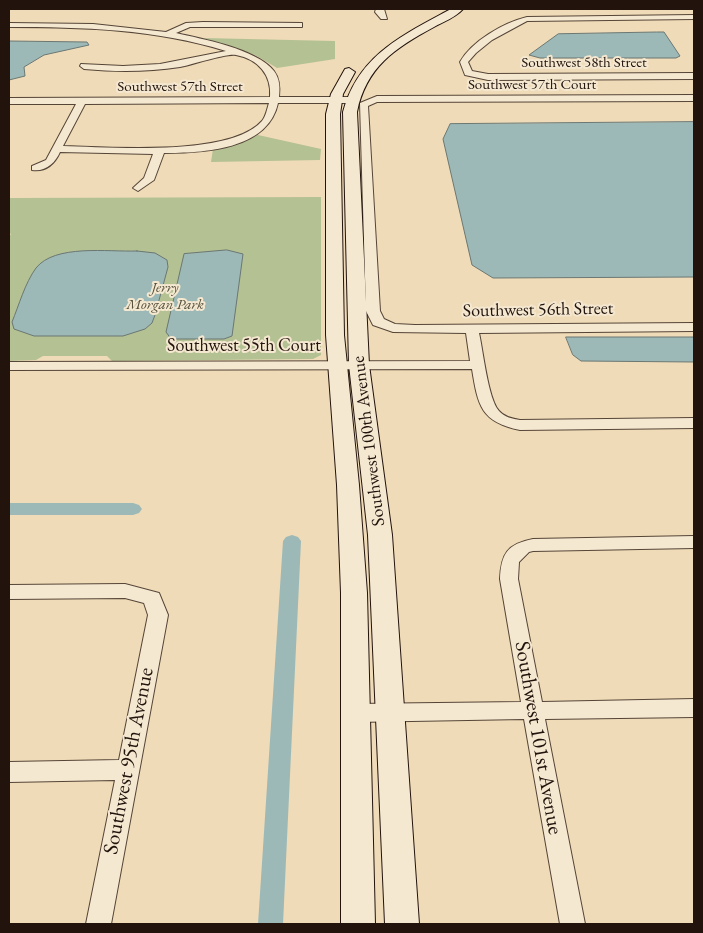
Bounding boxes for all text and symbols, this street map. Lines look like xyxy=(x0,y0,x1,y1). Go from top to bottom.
street label: Southwest 58th Street xyxy=(521,54,647,72)
street label: Southwest 57th Court xyxy=(468,76,596,94)
street label: Southwest 57th Street xyxy=(117,78,243,96)
park label: Jerry Morgan Park xyxy=(126,279,204,314)
street label: Southwest 56th Street xyxy=(463,298,613,322)
street label: Southwest 55th Court xyxy=(167,335,321,357)
street label: Southwest 100th Avenue xyxy=(348,355,390,527)
street label: Southwest 101st Avenue xyxy=(509,639,567,837)
street label: Southwest 95th Avenue xyxy=(99,665,159,857)

